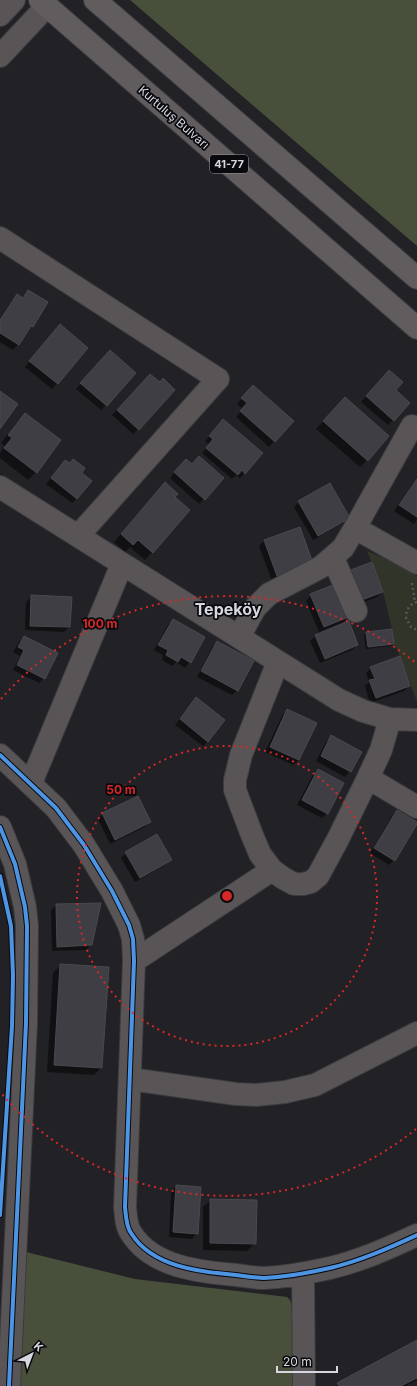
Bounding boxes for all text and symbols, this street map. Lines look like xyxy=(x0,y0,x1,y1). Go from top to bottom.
street label: Kurtuluş Bulvarı xyxy=(135,82,213,152)
road number: 41-77 xyxy=(210,155,248,173)
district label: Tepeköy xyxy=(195,599,262,619)
text: 100 m xyxy=(82,616,118,631)
text: 50 m xyxy=(106,782,136,797)
centre of rings xyxy=(220,889,234,903)
north arrow xyxy=(12,1334,52,1374)
text: K xyxy=(31,1339,46,1354)
scale bar xyxy=(277,1348,337,1374)
text: 20 m xyxy=(283,1354,312,1369)

